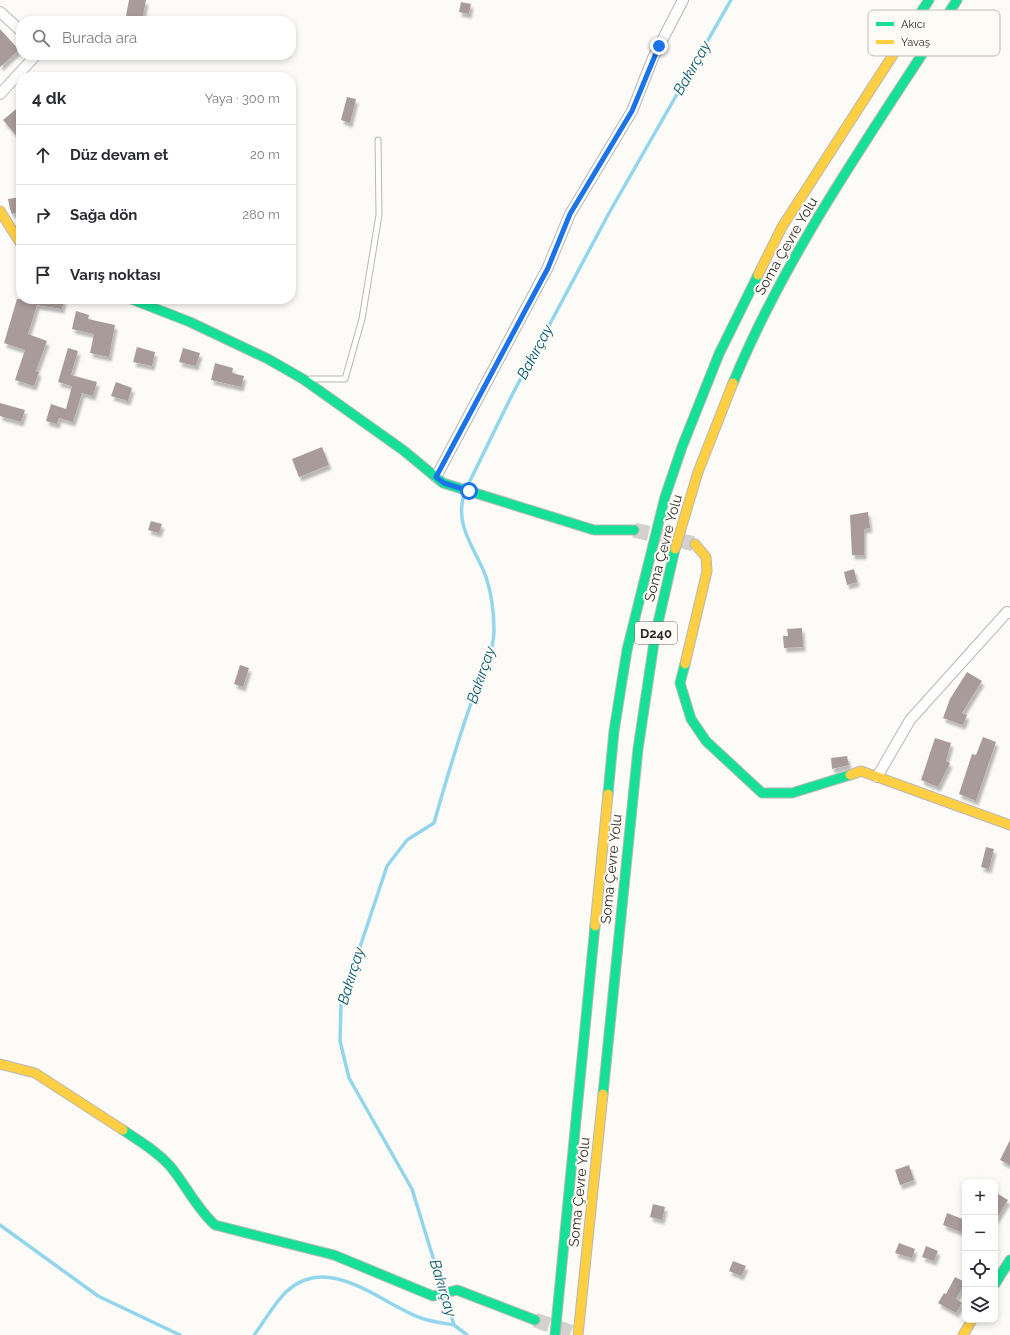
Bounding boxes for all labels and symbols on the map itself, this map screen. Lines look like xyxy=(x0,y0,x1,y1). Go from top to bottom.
legend xyxy=(868,10,1000,56)
text: Akıcı xyxy=(901,18,925,31)
text: Yavaş xyxy=(901,36,930,49)
route end xyxy=(650,37,668,55)
water label: Bakırçay xyxy=(669,37,715,98)
street label: Soma Çevre Yolu xyxy=(752,194,820,298)
water label: Bakırçay xyxy=(513,321,557,382)
route start xyxy=(460,482,478,500)
street label: Soma Çevre Yolu xyxy=(641,493,685,603)
road number: D240 xyxy=(635,622,677,644)
water label: Bakırçay xyxy=(463,644,499,706)
street label: Soma Çevre Yolu xyxy=(597,813,625,925)
water label: Bakırçay xyxy=(334,945,368,1007)
street label: Soma Çevre Yolu xyxy=(565,1136,593,1248)
water label: Bakırçay xyxy=(426,1257,460,1319)

